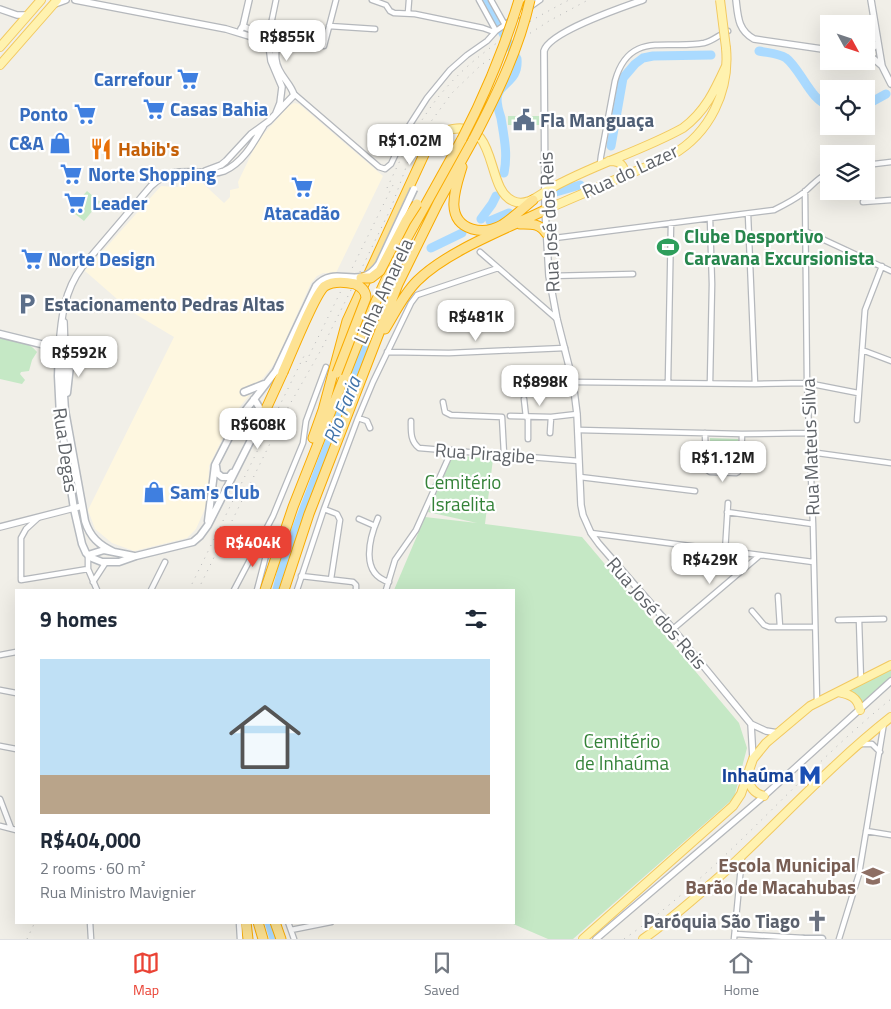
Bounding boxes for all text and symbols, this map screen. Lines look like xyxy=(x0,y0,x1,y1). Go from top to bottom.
north arrow xyxy=(820,15,875,70)
map controls xyxy=(820,15,875,200)
pin: R$855K xyxy=(246,20,328,62)
text: R$855K xyxy=(259,24,315,48)
place label: Carrefour xyxy=(94,64,172,93)
supermarket icon: Carrefour xyxy=(175,66,201,92)
button: locate xyxy=(820,80,875,135)
place label: Casas Bahia xyxy=(170,94,269,123)
supermarket icon: Casas Bahia xyxy=(141,96,167,122)
place label: Ponto xyxy=(19,99,68,128)
supermarket icon: Ponto xyxy=(72,101,98,127)
place label: Fla Manguaça xyxy=(540,105,654,134)
public building icon: Fla Manguaça xyxy=(511,107,537,133)
pin: R$1.02M xyxy=(364,124,456,166)
place label: C&A xyxy=(9,128,45,157)
text: R$1.02M xyxy=(378,128,442,152)
shop icon: C&A xyxy=(47,130,73,156)
place label: Habib's xyxy=(118,134,179,163)
street label: Rua do Lazer xyxy=(577,135,683,205)
restaurant icon: Habib's xyxy=(88,136,114,162)
button: layers xyxy=(820,145,875,200)
street label: Rua José dos Reis xyxy=(530,151,567,293)
place label: Norte Shopping xyxy=(88,159,216,188)
supermarket icon: Norte Shopping xyxy=(58,161,84,187)
supermarket icon: Atacadão xyxy=(289,174,315,200)
place label: Leader xyxy=(92,188,148,217)
supermarket icon: Leader xyxy=(62,190,88,216)
place label: Atacadão xyxy=(264,198,340,227)
place label: Clube Desportivo Caravana Excursionista xyxy=(684,221,875,272)
street label: Linha Amarela xyxy=(345,233,420,349)
sports icon: Clube Desportivo Caravana Excursionista xyxy=(655,234,681,260)
place label: Norte Design xyxy=(48,244,155,273)
supermarket icon: Norte Design xyxy=(19,246,45,272)
place label: Estacionamento Pedras Altas xyxy=(44,289,285,318)
parking icon: Estacionamento Pedras Altas xyxy=(14,291,40,317)
pin: R$481K xyxy=(435,300,517,342)
text: R$481K xyxy=(448,304,504,328)
pin: R$592K xyxy=(38,336,120,378)
text: R$592K xyxy=(51,340,107,364)
pin: R$898K xyxy=(499,364,581,407)
text: R$898K xyxy=(512,369,568,393)
water label: Rio Faria xyxy=(315,371,369,448)
street label: Rua Mateus Silva xyxy=(793,377,826,516)
street label: Rua Degas xyxy=(46,406,87,494)
pin: R$608K xyxy=(217,408,299,450)
text: R$608K xyxy=(230,412,286,436)
street label: Rua Piragibe xyxy=(434,435,536,470)
pin: R$1.12M xyxy=(677,440,769,483)
text: R$1.12M xyxy=(691,445,755,469)
park label: Cemitério Israelita xyxy=(425,467,501,518)
place label: Sam's Club xyxy=(170,477,260,506)
shop icon: Sam's Club xyxy=(141,479,167,505)
pin: R$404K xyxy=(212,526,294,568)
text: R$404K xyxy=(225,530,281,554)
pin: R$429K xyxy=(669,542,751,585)
text: R$429K xyxy=(682,547,738,571)
street label: Rua José dos Reis xyxy=(600,550,715,675)
text: 9 homes xyxy=(40,603,117,635)
icon: filters xyxy=(462,605,490,633)
icon: home xyxy=(220,692,310,782)
park label: Cemitério de Inhaúma xyxy=(575,726,669,777)
place label: Inhaúma xyxy=(722,760,794,789)
metro station icon: Inhaúma xyxy=(797,762,823,788)
text: R$404,000 xyxy=(40,824,141,856)
place label: Escola Municipal Barão de Macahubas xyxy=(685,850,856,901)
text: 2 rooms · 60 m² xyxy=(40,856,145,880)
school or university icon: Escola Municipal Barão de Macahubas xyxy=(860,863,886,889)
text: Rua Ministro Mavignier xyxy=(40,880,196,904)
place label: Paróquia São Tiago xyxy=(643,906,800,935)
church icon: Paróquia São Tiago xyxy=(804,908,830,934)
tab: Map xyxy=(132,949,160,1000)
tab: Saved xyxy=(424,949,460,1000)
tab: Home xyxy=(723,949,759,1000)

